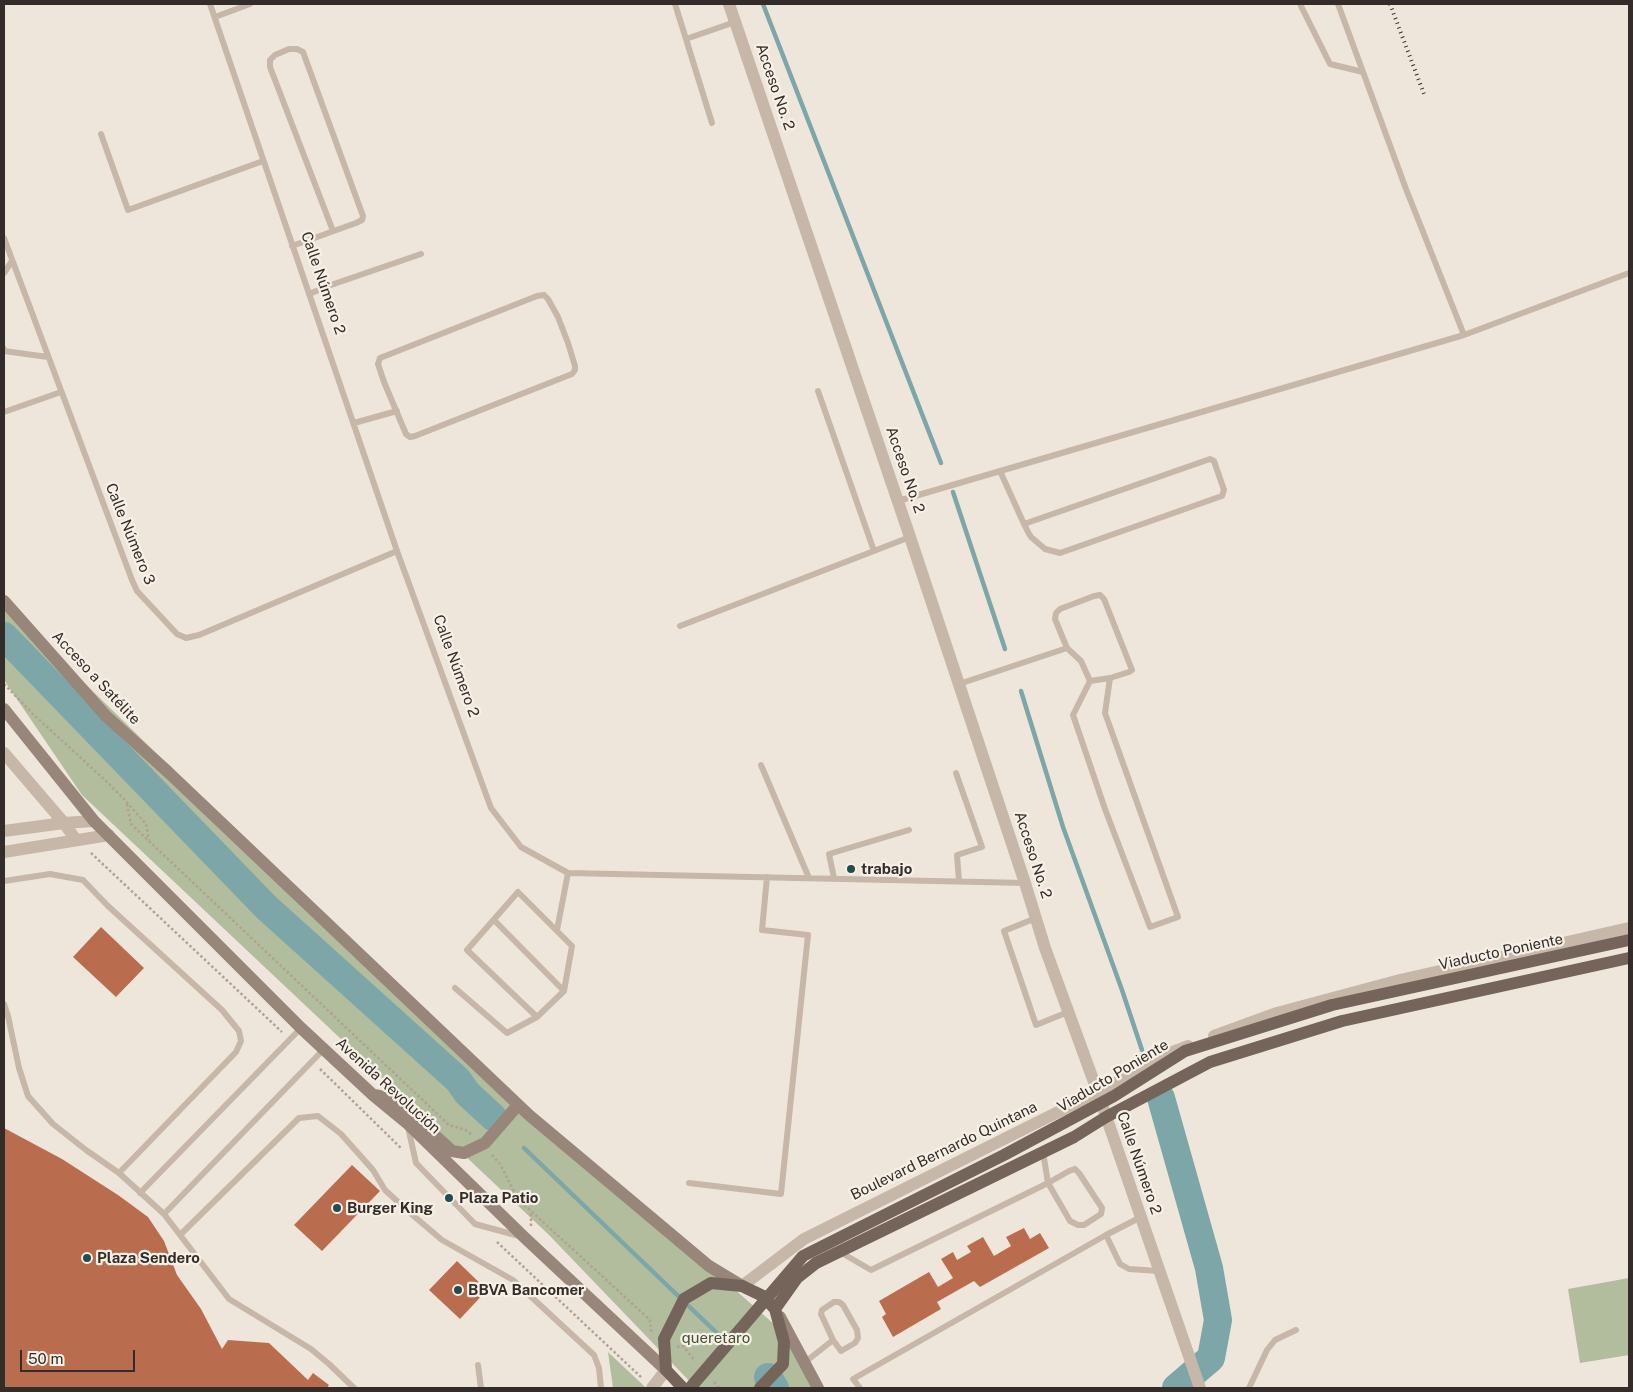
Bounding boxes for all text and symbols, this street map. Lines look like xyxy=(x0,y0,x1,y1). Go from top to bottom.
street label: Acceso No. 2 xyxy=(752,41,798,133)
street label: Calle Número 2 xyxy=(297,229,349,337)
street label: Acceso No. 2 xyxy=(882,424,928,516)
street label: Calle Número 3 xyxy=(101,481,159,587)
street label: Calle Número 2 xyxy=(429,612,483,720)
street label: Acceso a Satélite xyxy=(48,628,144,728)
street label: Acceso No. 2 xyxy=(1010,809,1056,901)
place label: trabajo xyxy=(861,860,912,878)
marker: trabajo xyxy=(845,863,857,875)
street label: Viaducto Poniente xyxy=(1437,930,1565,974)
street label: Avenida Revolución xyxy=(332,1034,444,1138)
street label: Viaducto Poniente xyxy=(1054,1036,1172,1116)
street label: Boulevard Bernardo Quintana xyxy=(848,1098,1040,1204)
street label: Calle Número 2 xyxy=(1113,1109,1165,1217)
place label: Plaza Patio xyxy=(459,1189,538,1207)
marker: Plaza Patio xyxy=(443,1192,455,1204)
place label: Burger King xyxy=(347,1199,433,1217)
marker: Burger King xyxy=(331,1202,343,1214)
place label: Plaza Sendero xyxy=(97,1249,200,1267)
marker: Plaza Sendero xyxy=(81,1252,93,1264)
place label: BBVA Bancomer xyxy=(468,1281,584,1299)
marker: BBVA Bancomer xyxy=(452,1284,464,1296)
park label: queretaro xyxy=(682,1329,750,1347)
scale bar xyxy=(22,1340,138,1372)
text: 50 m xyxy=(28,1350,63,1367)

